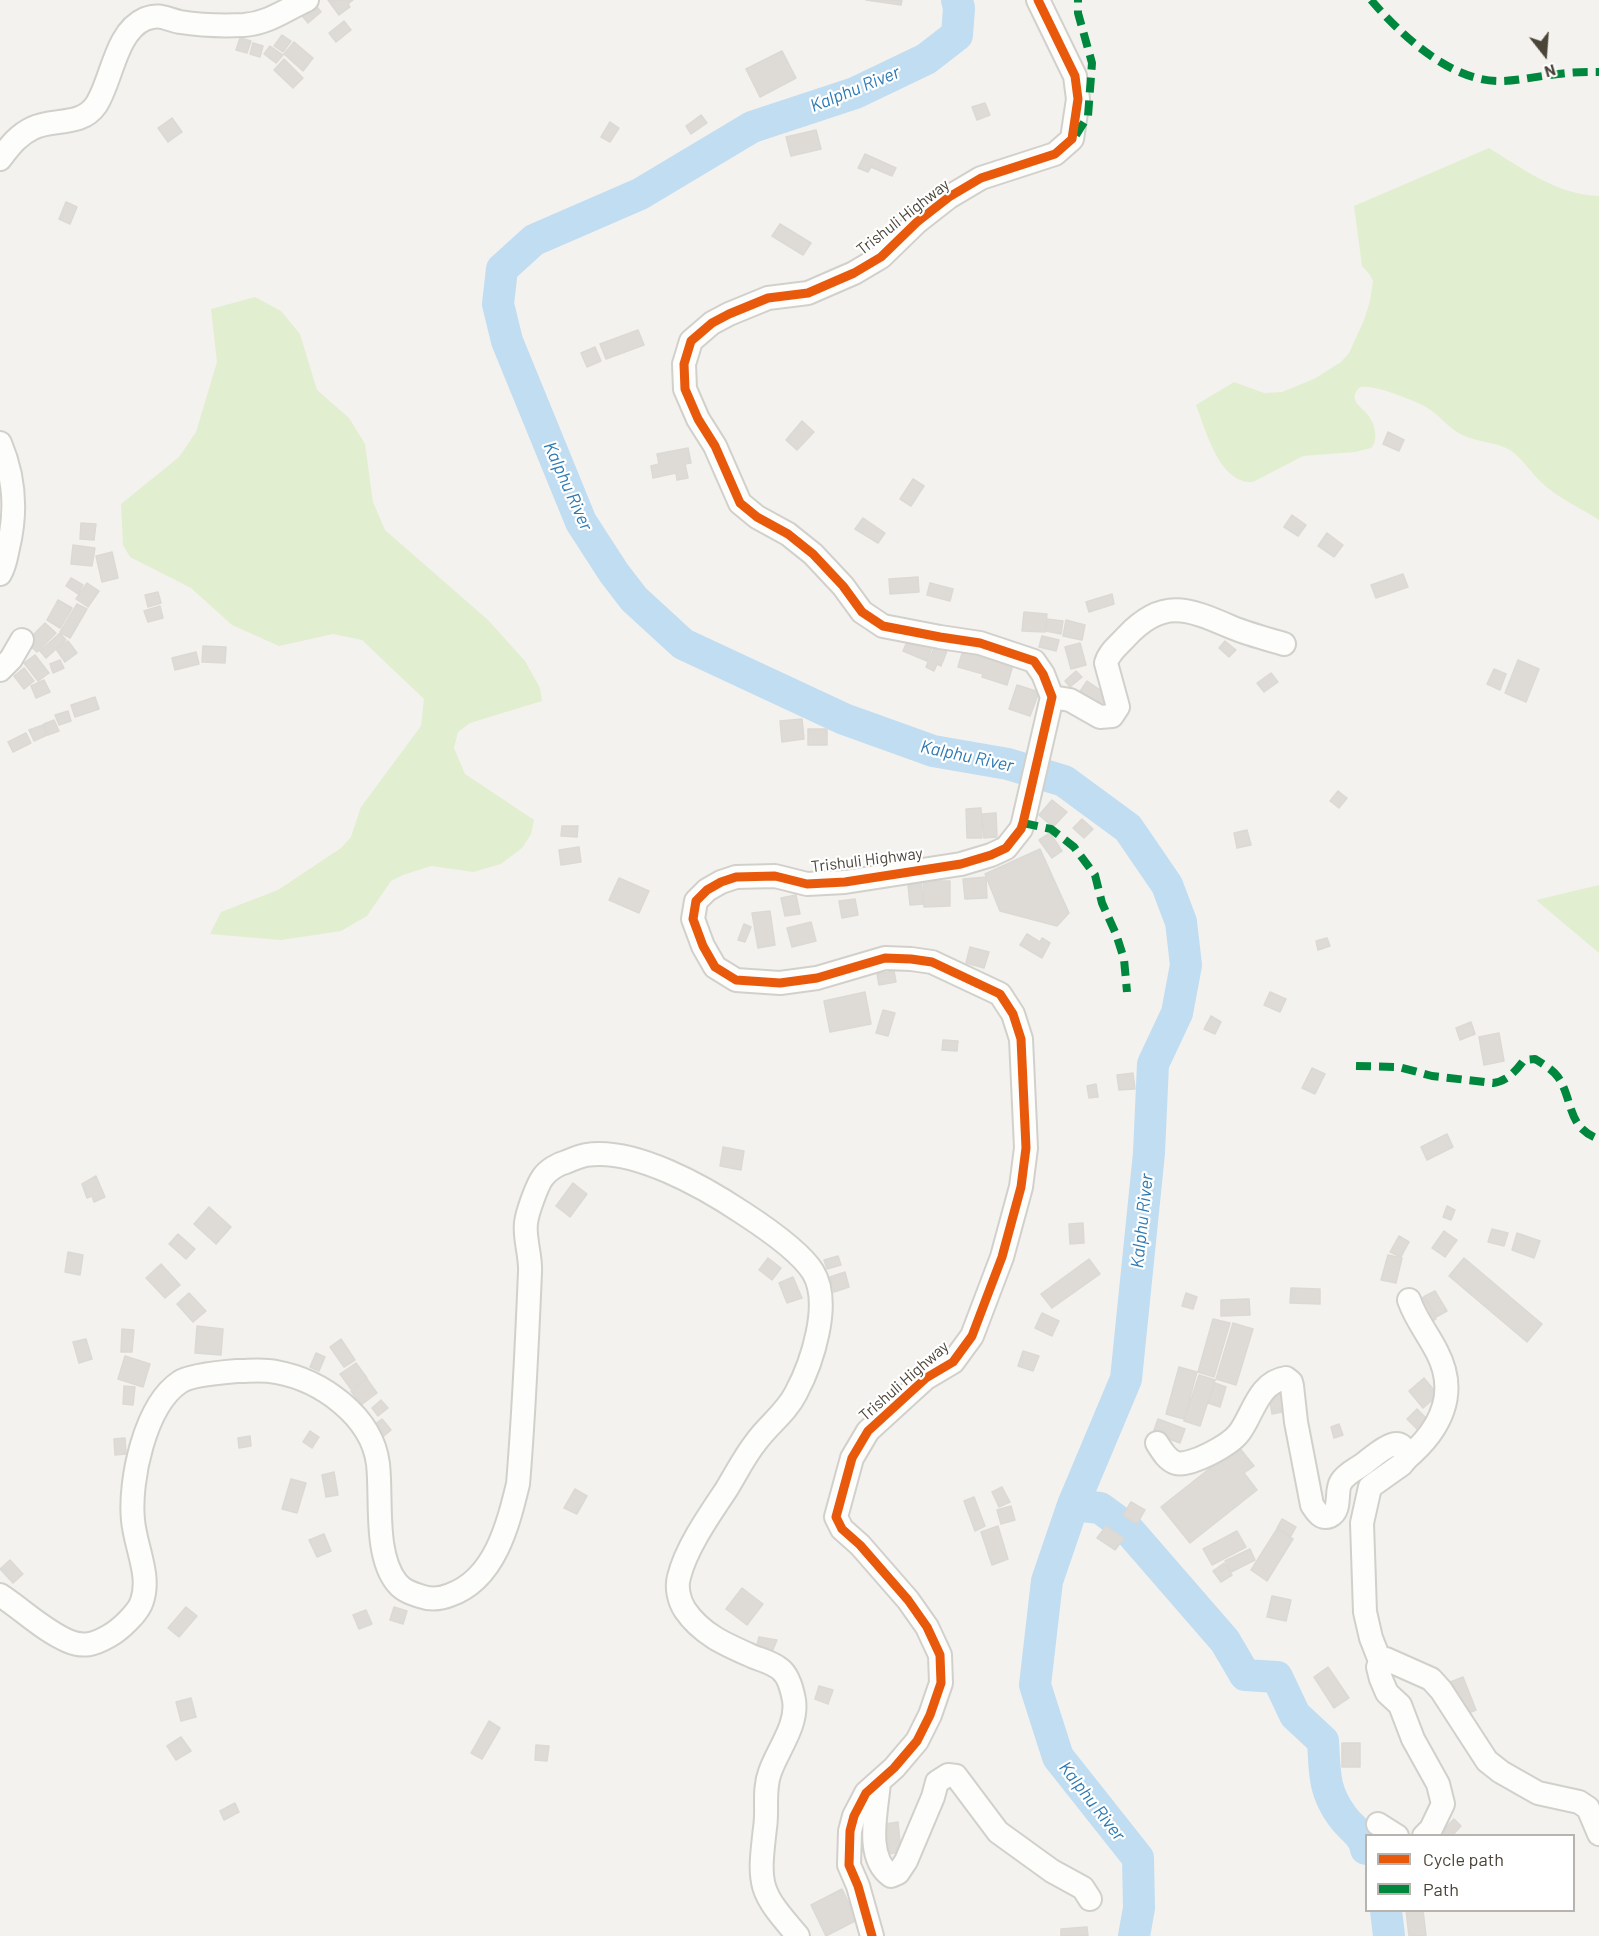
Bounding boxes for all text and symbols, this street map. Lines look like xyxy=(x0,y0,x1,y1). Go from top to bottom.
north arrow xyxy=(1515,24,1575,84)
water label: Kalphu River xyxy=(807,61,903,117)
text: N xyxy=(1543,61,1558,82)
street label: Trishuli Highway xyxy=(853,175,953,259)
water label: Kalphu River xyxy=(539,438,597,534)
water label: Kalphu River xyxy=(918,736,1016,776)
street label: Trishuli Highway xyxy=(810,844,924,876)
water label: Kalphu River xyxy=(1126,1173,1158,1269)
street label: Trishuli Highway xyxy=(855,1337,953,1425)
water label: Kalphu River xyxy=(1054,1757,1130,1845)
legend xyxy=(1365,1834,1575,1912)
text: Cycle path xyxy=(1423,1848,1504,1870)
text: Path xyxy=(1423,1878,1459,1900)

